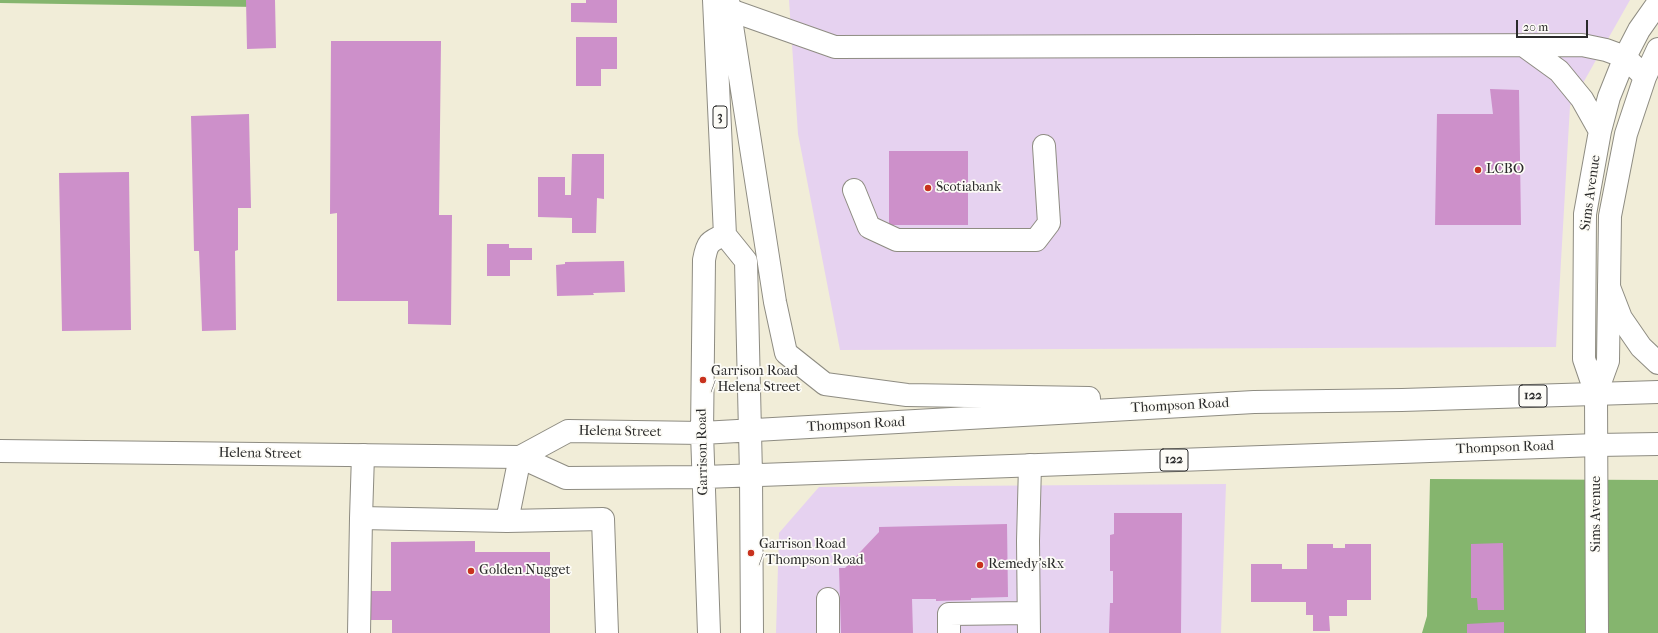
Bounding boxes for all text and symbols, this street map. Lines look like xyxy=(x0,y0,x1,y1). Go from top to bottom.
scale bar xyxy=(1518,12,1590,38)
text: 20 m xyxy=(1523,20,1548,34)
road number: 3 xyxy=(713,106,727,128)
street label: Sims Avenue xyxy=(1577,154,1605,232)
place label: LCBO xyxy=(1486,162,1524,178)
marker: LCBO xyxy=(1473,165,1483,175)
place label: Scotiabank xyxy=(936,180,1001,196)
marker: Scotiabank xyxy=(923,183,933,193)
place label: Garrison Road / Helena Street xyxy=(711,364,800,396)
marker: Garrison Road / Helena Street xyxy=(698,375,708,385)
road number: 122 xyxy=(1519,385,1547,407)
street label: Thompson Road xyxy=(1130,395,1230,417)
street label: Garrison Road xyxy=(694,408,712,496)
street label: Thompson Road xyxy=(806,414,906,436)
street label: Helena Street xyxy=(578,423,662,441)
street label: Thompson Road xyxy=(1456,438,1554,458)
street label: Helena Street xyxy=(218,445,302,463)
road number: 122 xyxy=(1160,449,1188,471)
street label: Sims Avenue xyxy=(1589,476,1605,552)
place label: Garrison Road / Thompson Road xyxy=(759,537,864,570)
marker: Garrison Road / Thompson Road xyxy=(746,548,756,558)
place label: Remedy'sRx xyxy=(988,557,1064,573)
marker: Remedy'sRx xyxy=(975,560,985,570)
place label: Golden Nugget xyxy=(479,563,571,579)
marker: Golden Nugget xyxy=(466,566,476,576)

